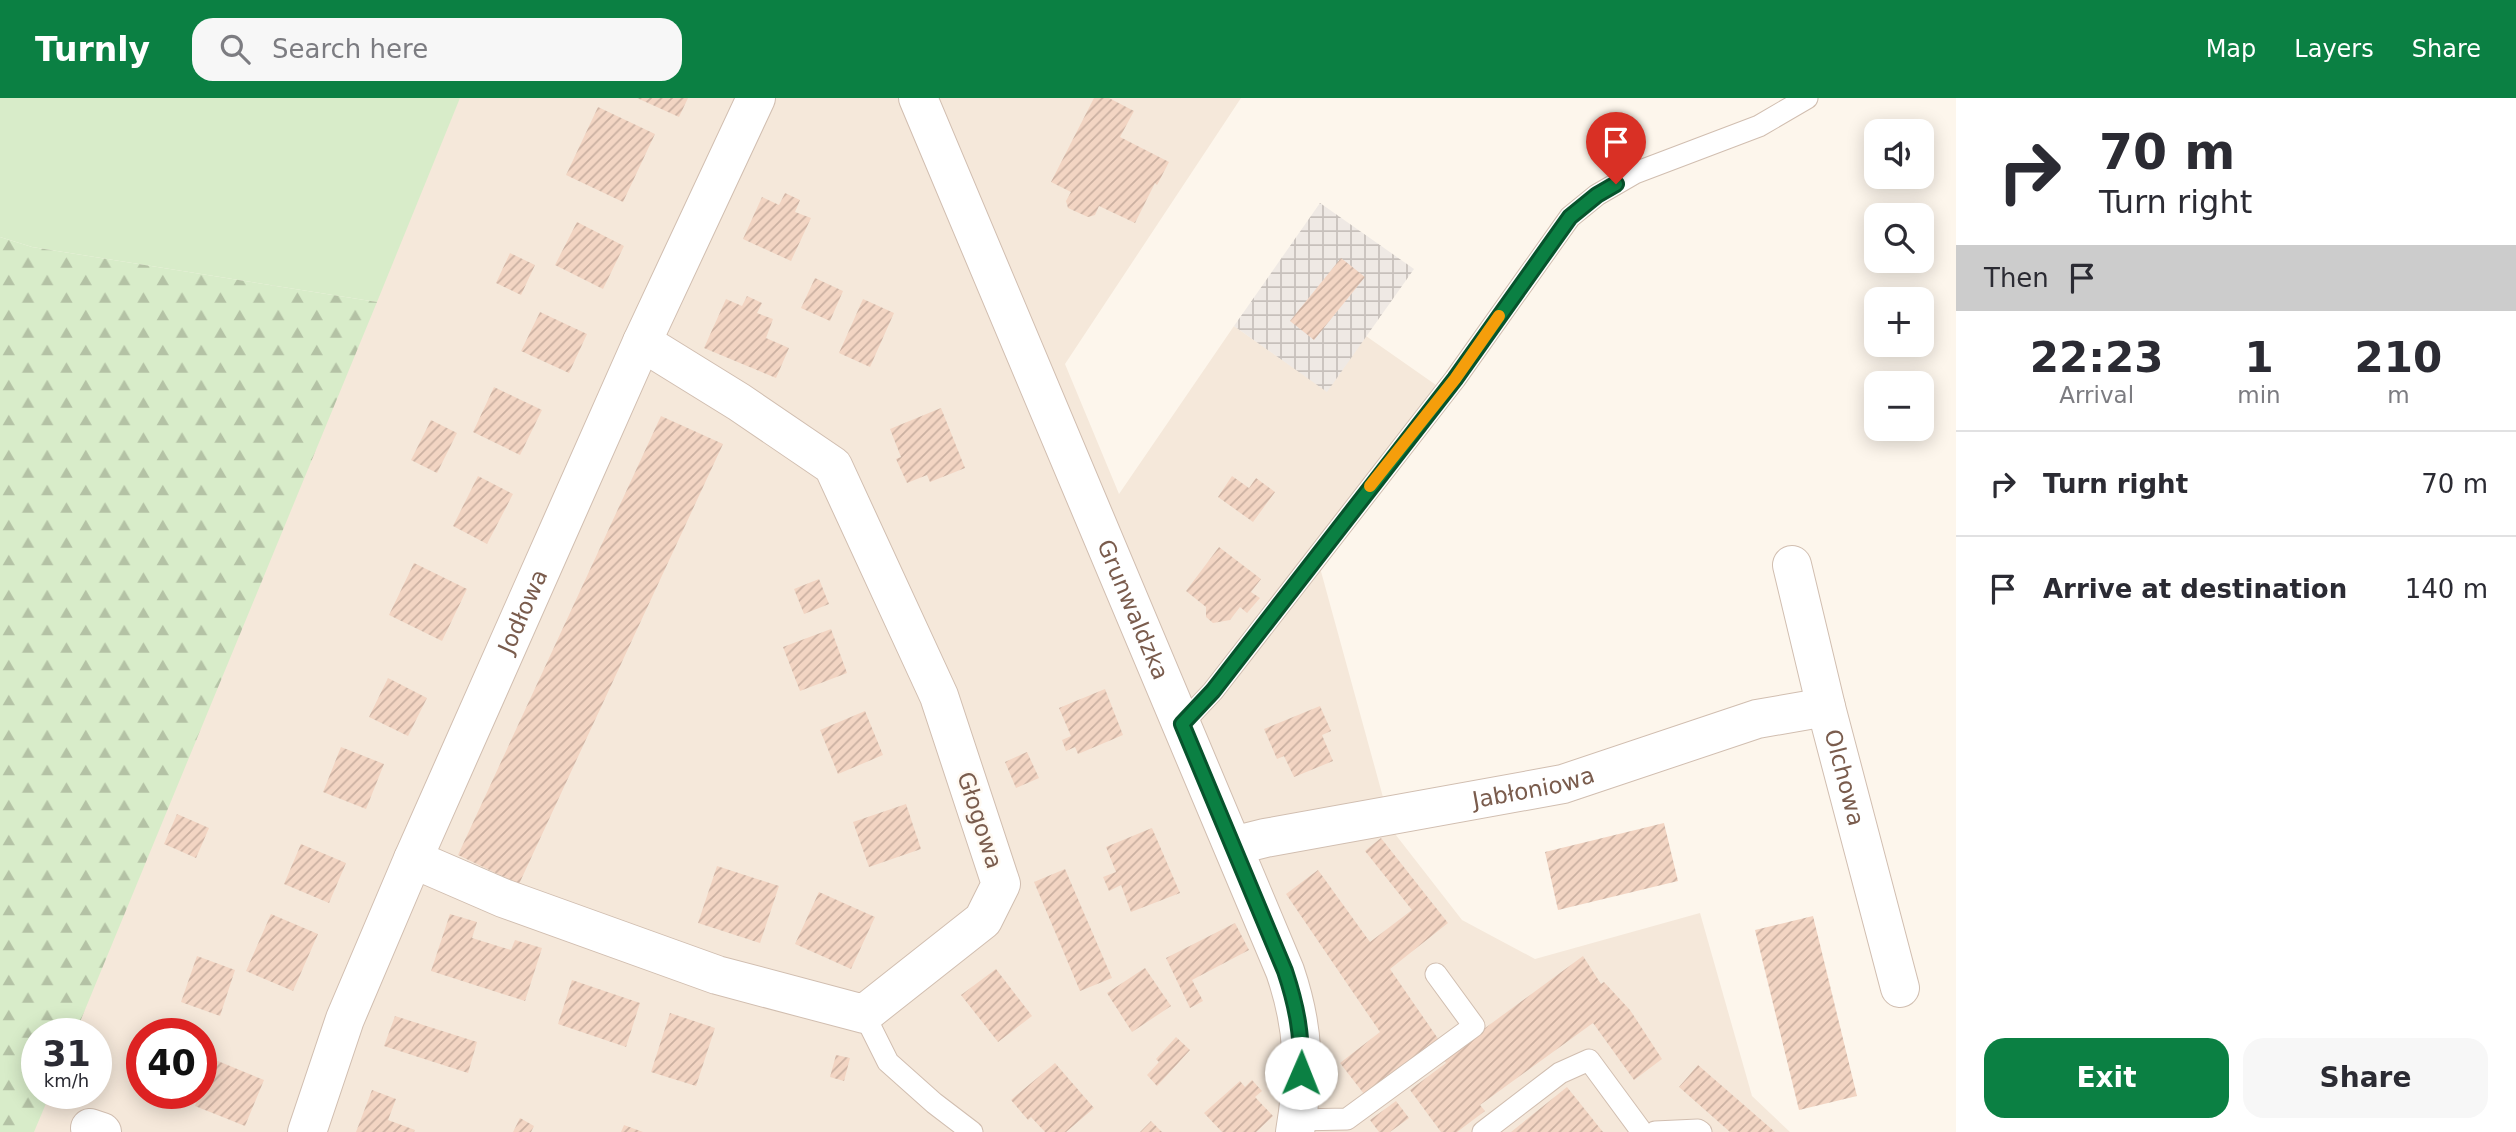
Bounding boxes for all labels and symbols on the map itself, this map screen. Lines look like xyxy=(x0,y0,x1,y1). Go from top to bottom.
pin xyxy=(1586,112,1646,184)
street label: Grunwaldzka xyxy=(1092,536,1174,684)
street label: Jodłowa xyxy=(492,565,553,659)
street label: Olchowa xyxy=(1819,727,1870,829)
street label: Jabłoniowa xyxy=(1468,761,1598,814)
street label: Głogowa xyxy=(952,768,1008,872)
speed limit sign: 40 xyxy=(126,1018,217,1109)
position arrow xyxy=(1264,1036,1338,1110)

